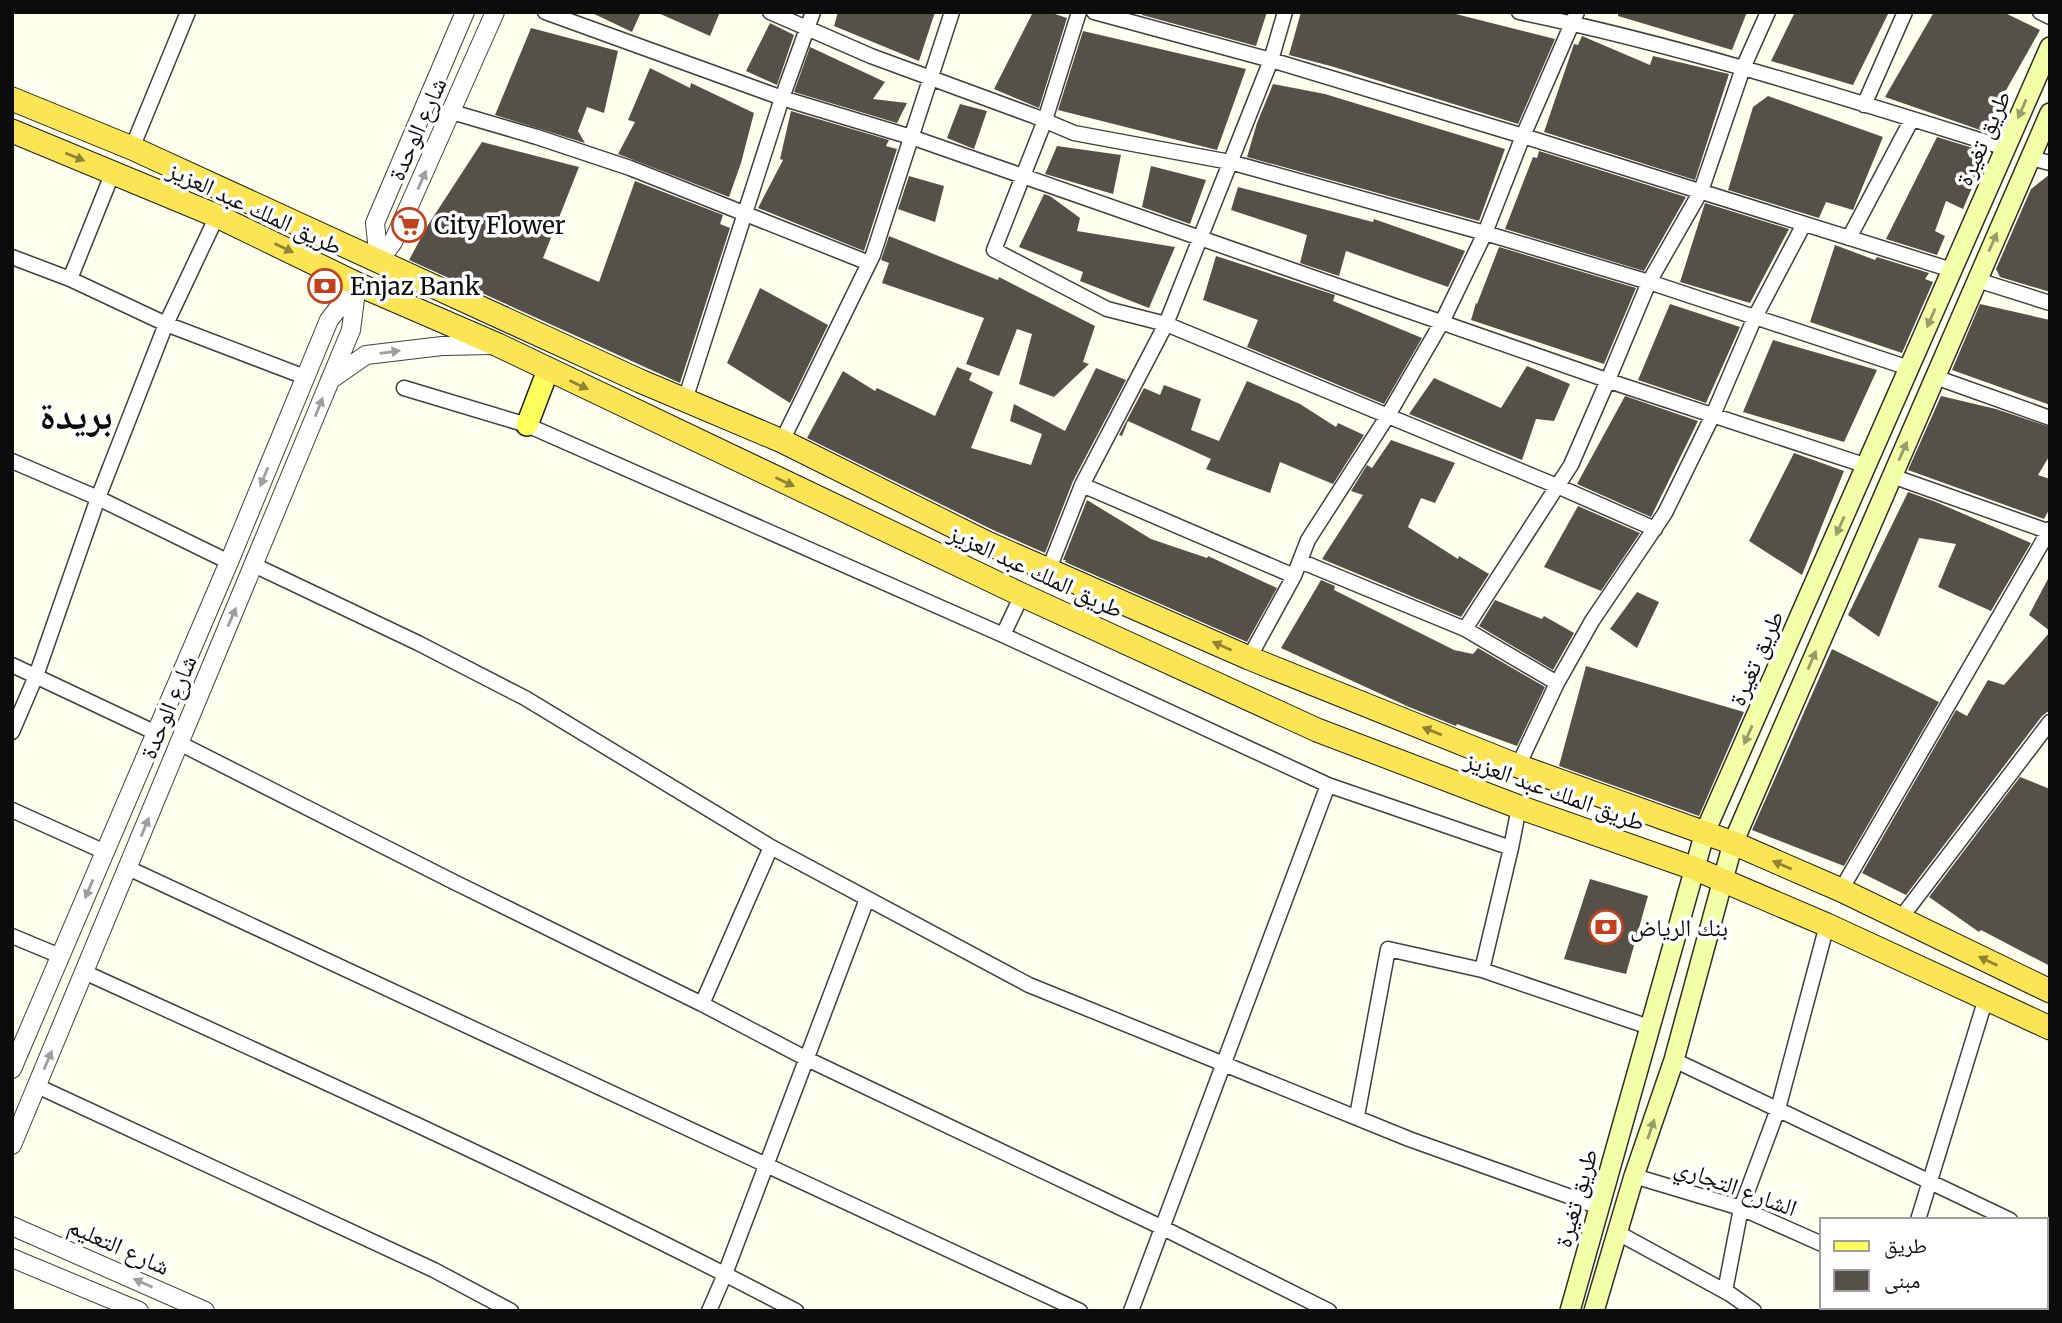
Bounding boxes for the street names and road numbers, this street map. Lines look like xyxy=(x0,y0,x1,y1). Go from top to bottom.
street label: شارع الوحدة xyxy=(381,73,453,185)
street label: طريق تغيرة xyxy=(1948,85,2018,191)
street label: طريق الملك عبد العزيز xyxy=(162,154,347,262)
street label: طريق الملك عبد العزيز xyxy=(943,517,1128,625)
street label: طريق تغيرة xyxy=(1721,605,1791,711)
street label: شارع الوحدة xyxy=(132,650,204,764)
street label: طريق الملك عبد العزيز xyxy=(1460,744,1649,838)
street label: طريق تغيرة xyxy=(1547,1145,1605,1251)
street label: الشارع التجاري xyxy=(1669,1151,1801,1227)
street label: شارع التعليم xyxy=(63,1210,175,1283)

